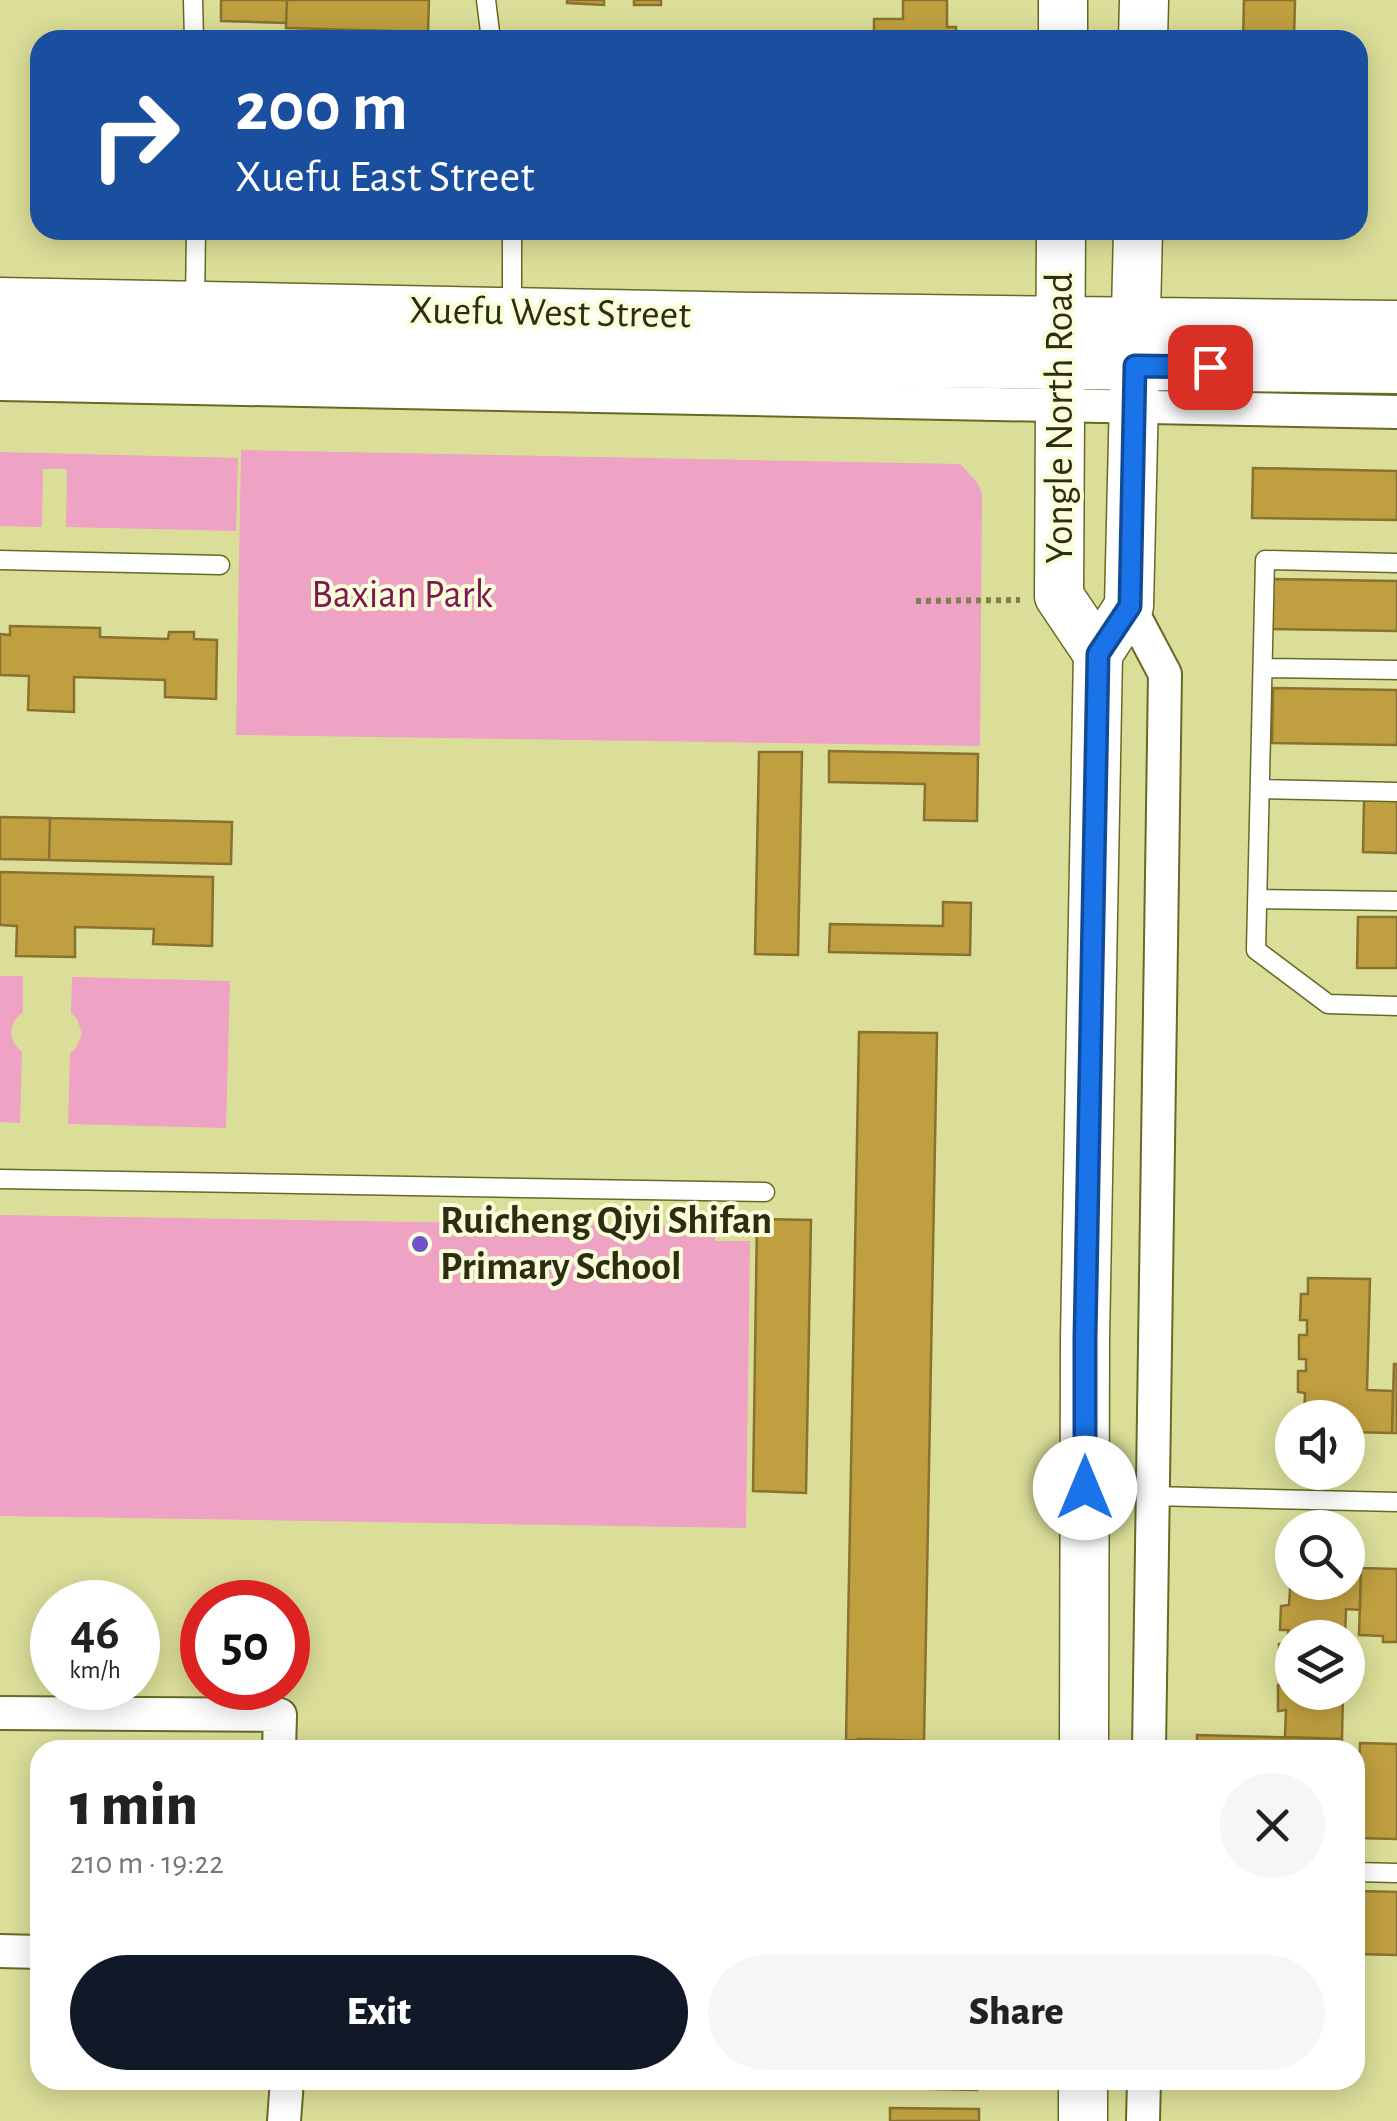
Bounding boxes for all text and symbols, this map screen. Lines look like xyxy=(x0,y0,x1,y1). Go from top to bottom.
icon: right xyxy=(70,70,200,200)
text: 200 m xyxy=(235,73,408,143)
text: Xuefu East Street xyxy=(235,155,535,200)
street label: Yongle North Road xyxy=(1040,272,1080,564)
street label: Xuefu West Street xyxy=(409,291,691,335)
pin xyxy=(1168,325,1253,410)
icon: arrive xyxy=(1183,340,1238,395)
park label: Baxian Park xyxy=(311,575,493,615)
place label: Ruicheng Qiyi Shifan Primary School xyxy=(440,1201,772,1287)
marker: Ruicheng Qiyi Shifan Primary School xyxy=(409,1233,431,1255)
map controls xyxy=(1275,1400,1365,1710)
button: sound xyxy=(1275,1400,1365,1490)
position arrow xyxy=(1033,1436,1137,1540)
button: search xyxy=(1275,1510,1365,1600)
speed limit sign: 50 xyxy=(180,1580,310,1710)
text: 46 xyxy=(70,1608,120,1658)
button: layers xyxy=(1275,1620,1365,1710)
text: km/h xyxy=(69,1658,121,1683)
button: close xyxy=(1220,1773,1325,1878)
text: 1 min xyxy=(70,1776,198,1836)
text: 210 m · 19:22 xyxy=(70,1847,224,1879)
button: Exit xyxy=(70,1955,688,2070)
button: Share xyxy=(708,1955,1325,2070)

